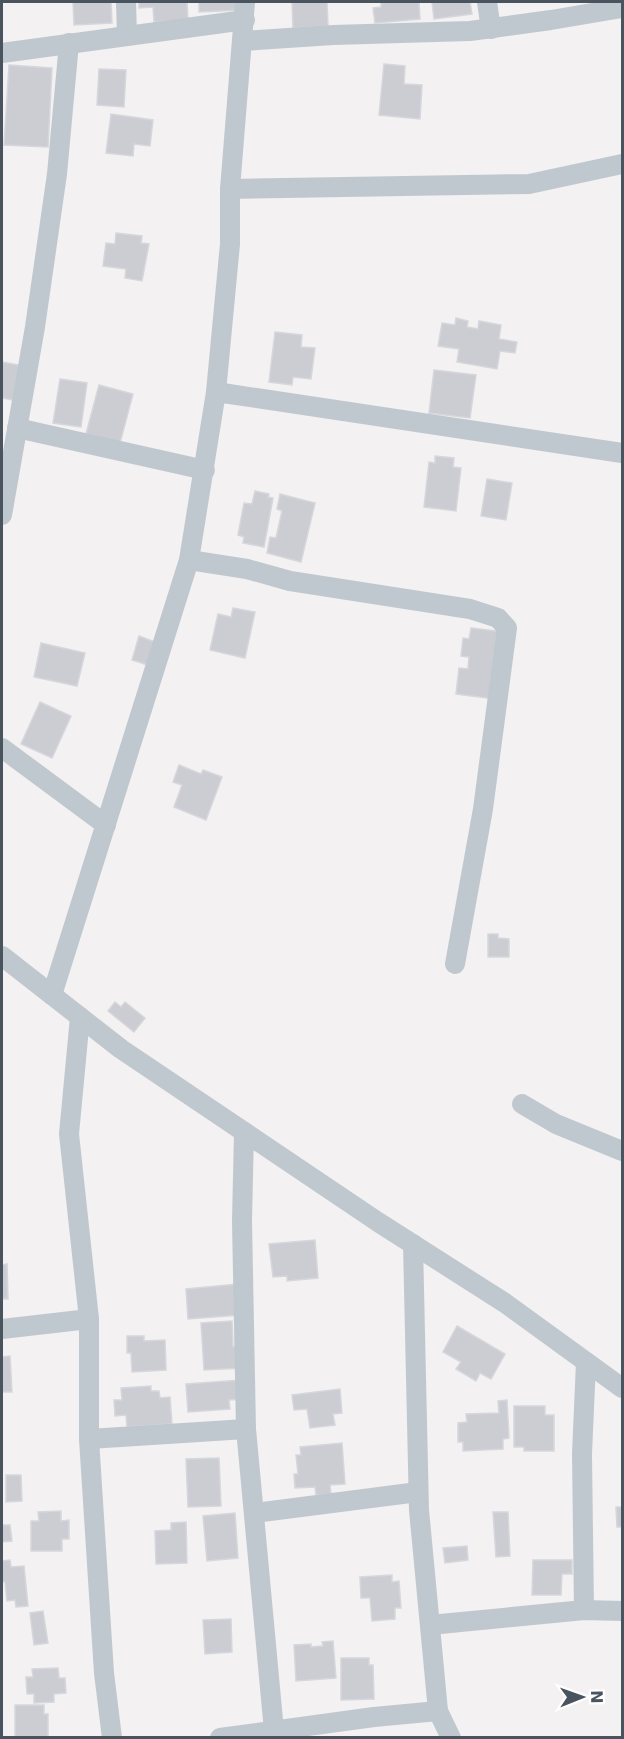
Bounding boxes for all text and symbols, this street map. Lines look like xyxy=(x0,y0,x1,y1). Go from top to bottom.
north arrow xyxy=(552,1667,612,1727)
text: N xyxy=(587,1690,606,1704)

